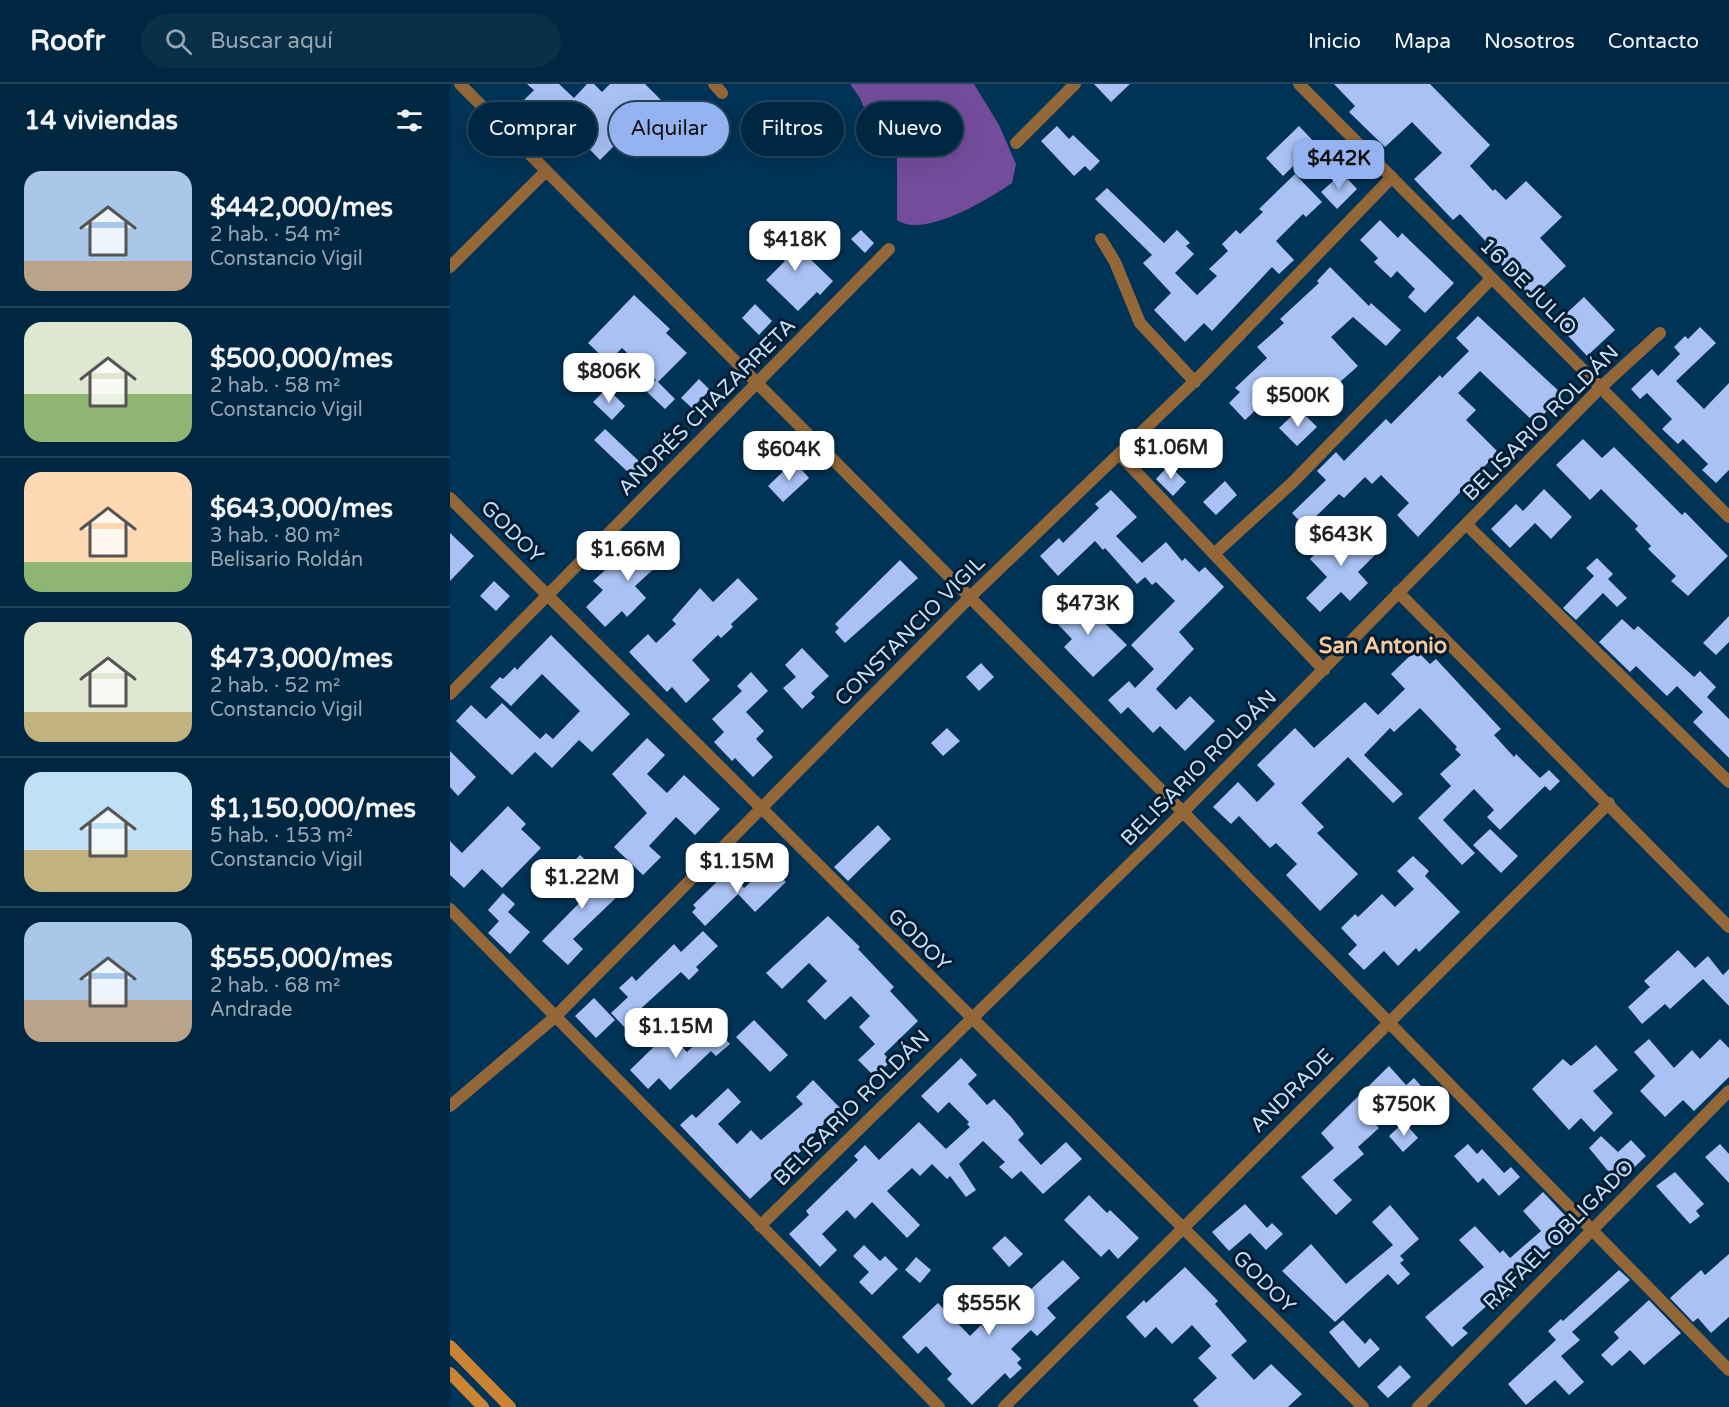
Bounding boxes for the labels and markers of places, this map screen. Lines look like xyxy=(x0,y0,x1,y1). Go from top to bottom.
pin: $442K xyxy=(1297,140,1381,191)
pin: $418K xyxy=(753,221,837,272)
pin: $806K xyxy=(567,353,651,404)
pin: $500K xyxy=(1256,377,1340,428)
pin: $1.06M xyxy=(1122,429,1220,480)
pin: $604K xyxy=(747,431,831,482)
pin: $643K xyxy=(1299,516,1383,567)
pin: $1.66M xyxy=(579,531,677,582)
pin: $473K xyxy=(1046,585,1130,636)
pin: $1.15M xyxy=(688,843,786,894)
pin: $1.22M xyxy=(533,859,631,910)
pin: $1.15M xyxy=(627,1008,725,1059)
pin: $750K xyxy=(1362,1086,1446,1137)
pin: $555K xyxy=(947,1285,1031,1336)

